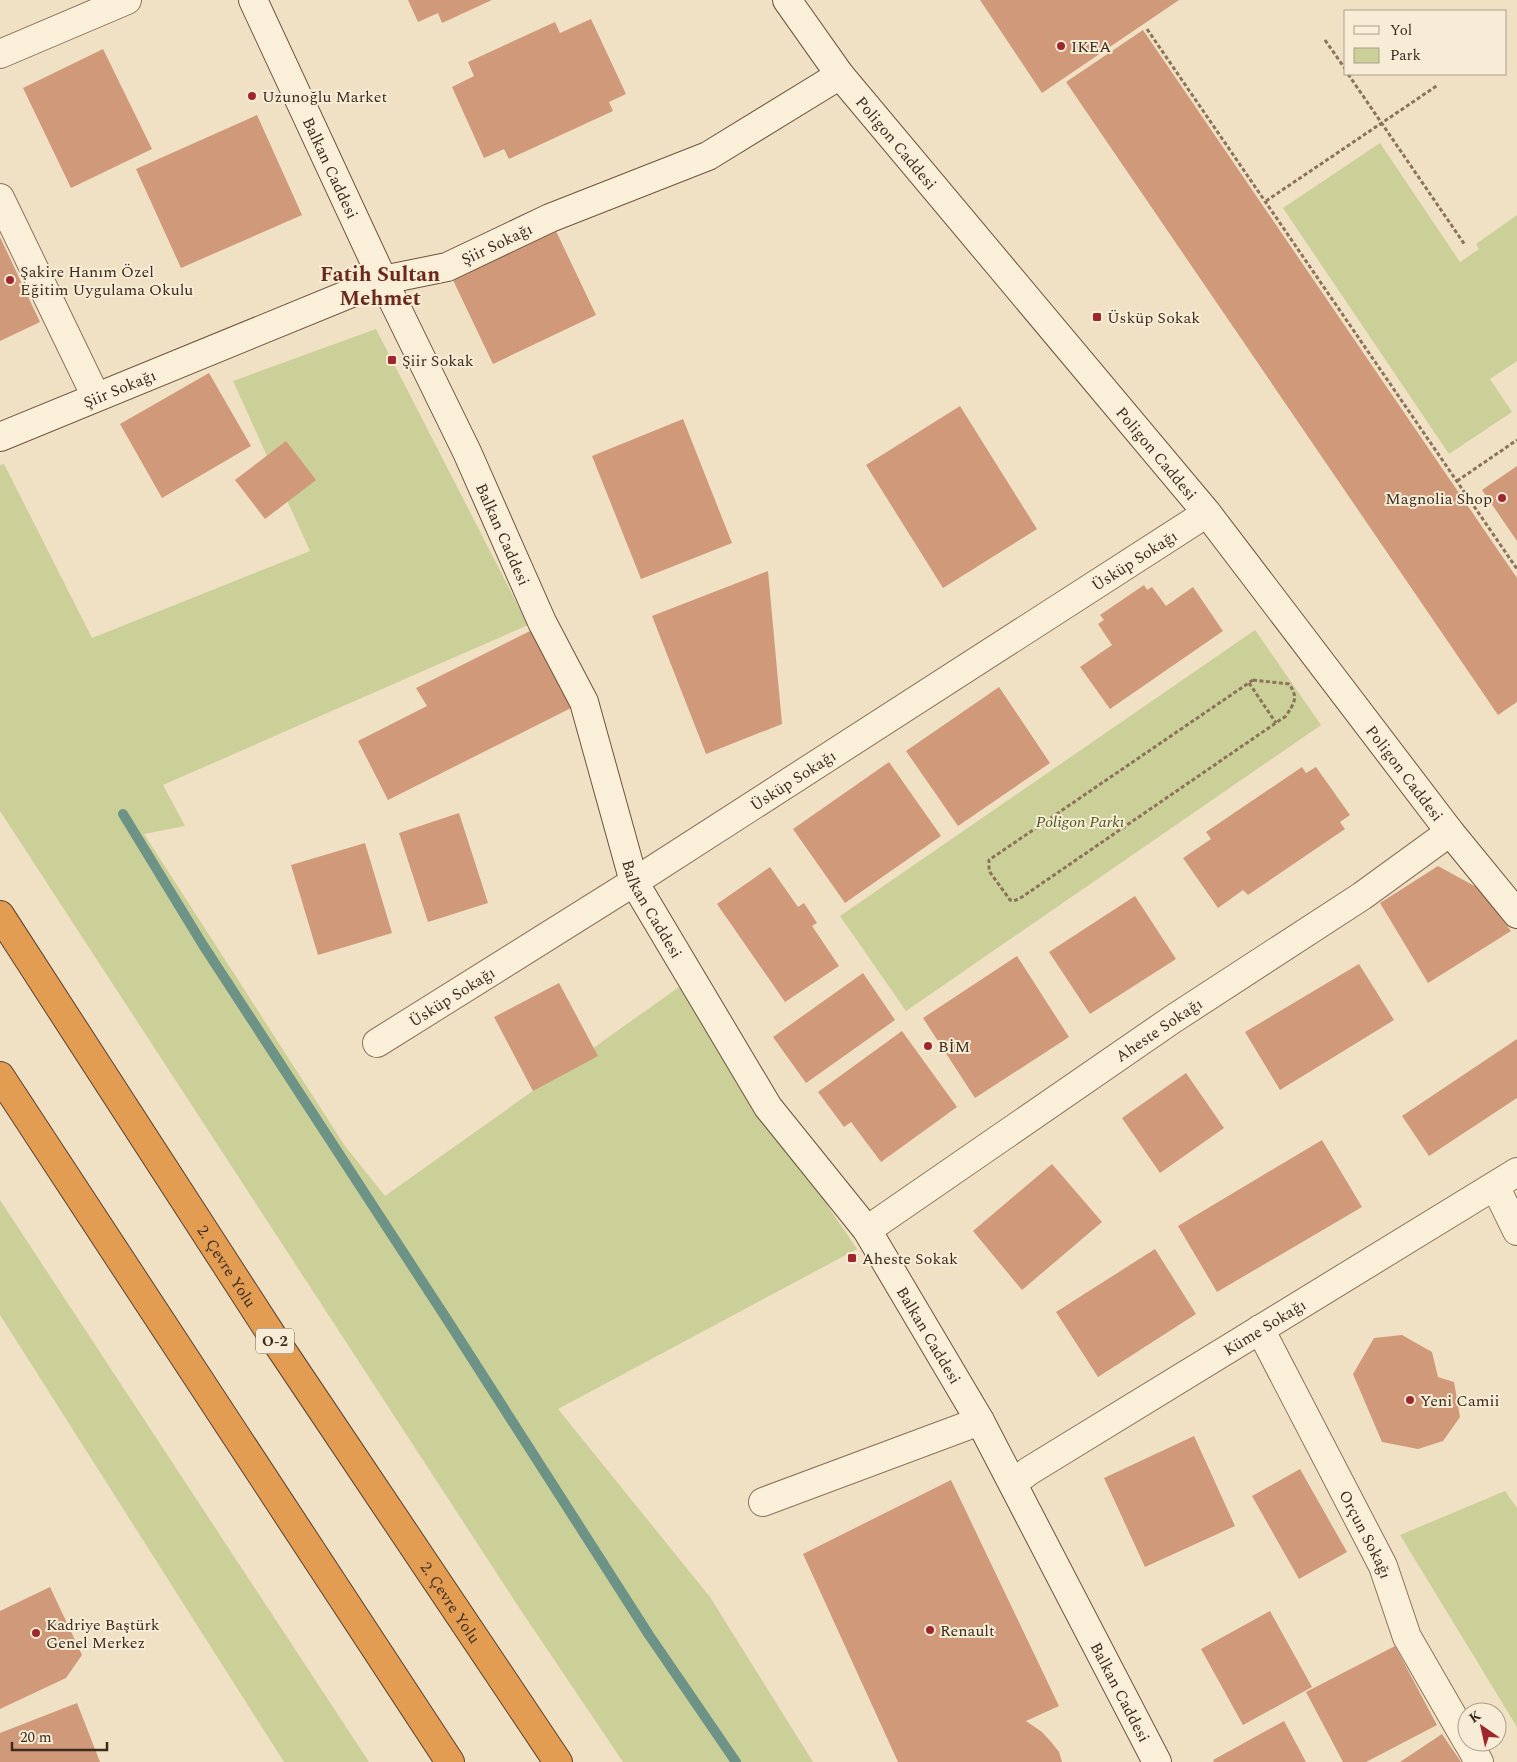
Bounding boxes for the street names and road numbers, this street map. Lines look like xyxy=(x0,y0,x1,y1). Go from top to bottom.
street label: Poligon Caddesi xyxy=(849,91,942,195)
street label: Balkan Caddesi xyxy=(296,113,364,223)
street label: Şiir Sokağı xyxy=(457,217,537,272)
street label: Şiir Sokağı xyxy=(80,363,160,415)
street label: Poligon Caddesi xyxy=(1110,402,1202,506)
street label: Balkan Caddesi xyxy=(469,480,536,590)
street label: Üsküp Sokağı xyxy=(1087,524,1182,597)
street label: Poligon Caddesi xyxy=(1360,720,1449,827)
street label: Üsküp Sokağı xyxy=(745,744,841,817)
street label: Balkan Caddesi xyxy=(615,857,688,963)
street label: Üsküp Sokağı xyxy=(404,961,500,1033)
street label: Aheste Sokağı xyxy=(1111,992,1208,1068)
street label: 2. Çevre Yolu xyxy=(191,1221,262,1312)
street label: Balkan Caddesi xyxy=(890,1282,967,1389)
street label: Küme Sokağı xyxy=(1219,1293,1311,1362)
road number: O-2 xyxy=(256,1328,294,1354)
street label: Orçun Sokağı xyxy=(1333,1486,1397,1582)
street label: 2. Çevre Yolu xyxy=(414,1557,486,1649)
street label: Balkan Caddesi xyxy=(1084,1638,1156,1747)

